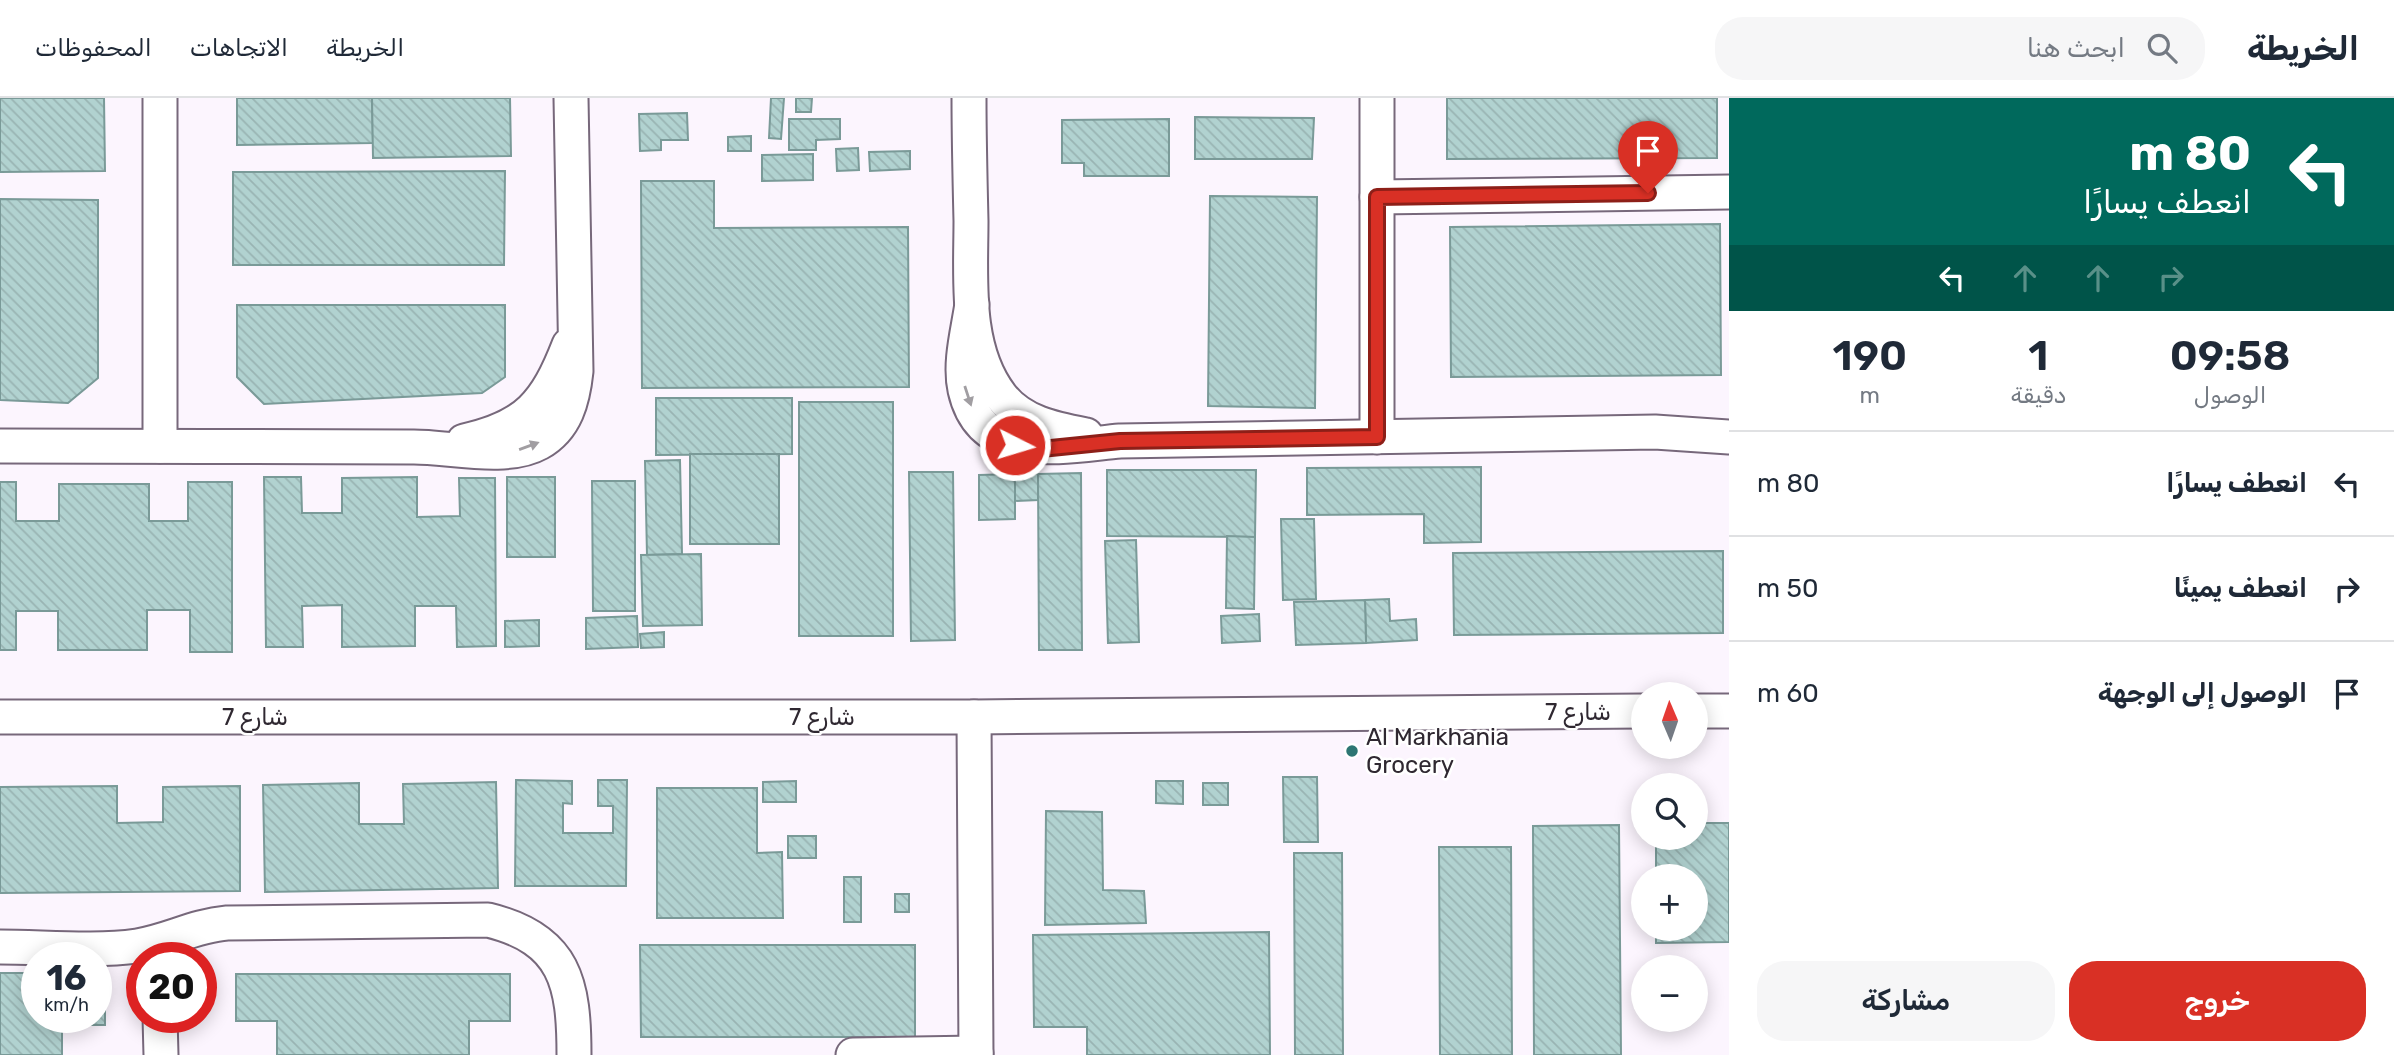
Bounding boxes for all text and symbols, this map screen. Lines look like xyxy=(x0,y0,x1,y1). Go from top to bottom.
search box xyxy=(1715,17,2205,80)
icon: search xyxy=(2143,29,2181,67)
text: الخريطة xyxy=(2247,29,2359,68)
text: ابحث هنا xyxy=(2027,33,2125,64)
text: المحفوظات xyxy=(35,34,152,62)
text: الاتجاهات xyxy=(190,34,288,62)
text: الخريطة xyxy=(326,34,404,62)
pin xyxy=(1618,121,1678,193)
text: 80 m xyxy=(2129,124,2251,182)
icon: left xyxy=(2275,126,2366,217)
icon: arrive xyxy=(1629,132,1667,170)
text: انعطف يسارًا xyxy=(2083,183,2251,221)
icon: left xyxy=(1933,259,1971,297)
icon: ahead xyxy=(2006,259,2044,297)
icon: ahead xyxy=(2079,259,2117,297)
icon: right xyxy=(2152,259,2190,297)
text: 190 xyxy=(1833,331,1907,381)
text: 1 xyxy=(2028,331,2048,381)
text: 09:58 xyxy=(2170,331,2291,381)
text: m xyxy=(1860,381,1880,409)
text: دقيقة xyxy=(2011,381,2066,409)
text: الوصول xyxy=(2194,381,2266,409)
one-way arrow xyxy=(964,385,974,406)
position arrow xyxy=(978,408,1052,482)
one-way arrow xyxy=(518,441,539,452)
icon: left xyxy=(2328,465,2366,503)
text: 80 m xyxy=(1757,468,1820,499)
text: انعطف يسارًا xyxy=(2166,468,2307,499)
icon: right xyxy=(2328,570,2366,608)
text: 50 m xyxy=(1757,573,1818,604)
text: انعطف يمينًا xyxy=(2174,573,2307,604)
icon: arrive xyxy=(2328,675,2366,713)
text: 60 m xyxy=(1757,678,1819,709)
text: الوصول إلى الوجهة xyxy=(2098,678,2307,709)
north arrow xyxy=(1631,682,1708,760)
map controls xyxy=(1631,682,1708,1032)
street label: شارع 7 xyxy=(1545,698,1611,728)
street label: شارع 7 xyxy=(222,703,288,733)
street label: شارع 7 xyxy=(789,703,855,733)
place label: Al Markhania Grocery xyxy=(1366,723,1509,779)
marker: Al Markhania Grocery xyxy=(1344,743,1360,759)
button: search xyxy=(1631,773,1708,850)
button: + xyxy=(1631,864,1708,941)
speed limit sign: 20 xyxy=(126,942,217,1033)
button: − xyxy=(1631,955,1708,1032)
text: 16 xyxy=(46,957,87,999)
button: مشاركة xyxy=(1757,961,2055,1041)
button: خروج xyxy=(2069,961,2366,1041)
text: km/h xyxy=(44,994,89,1016)

